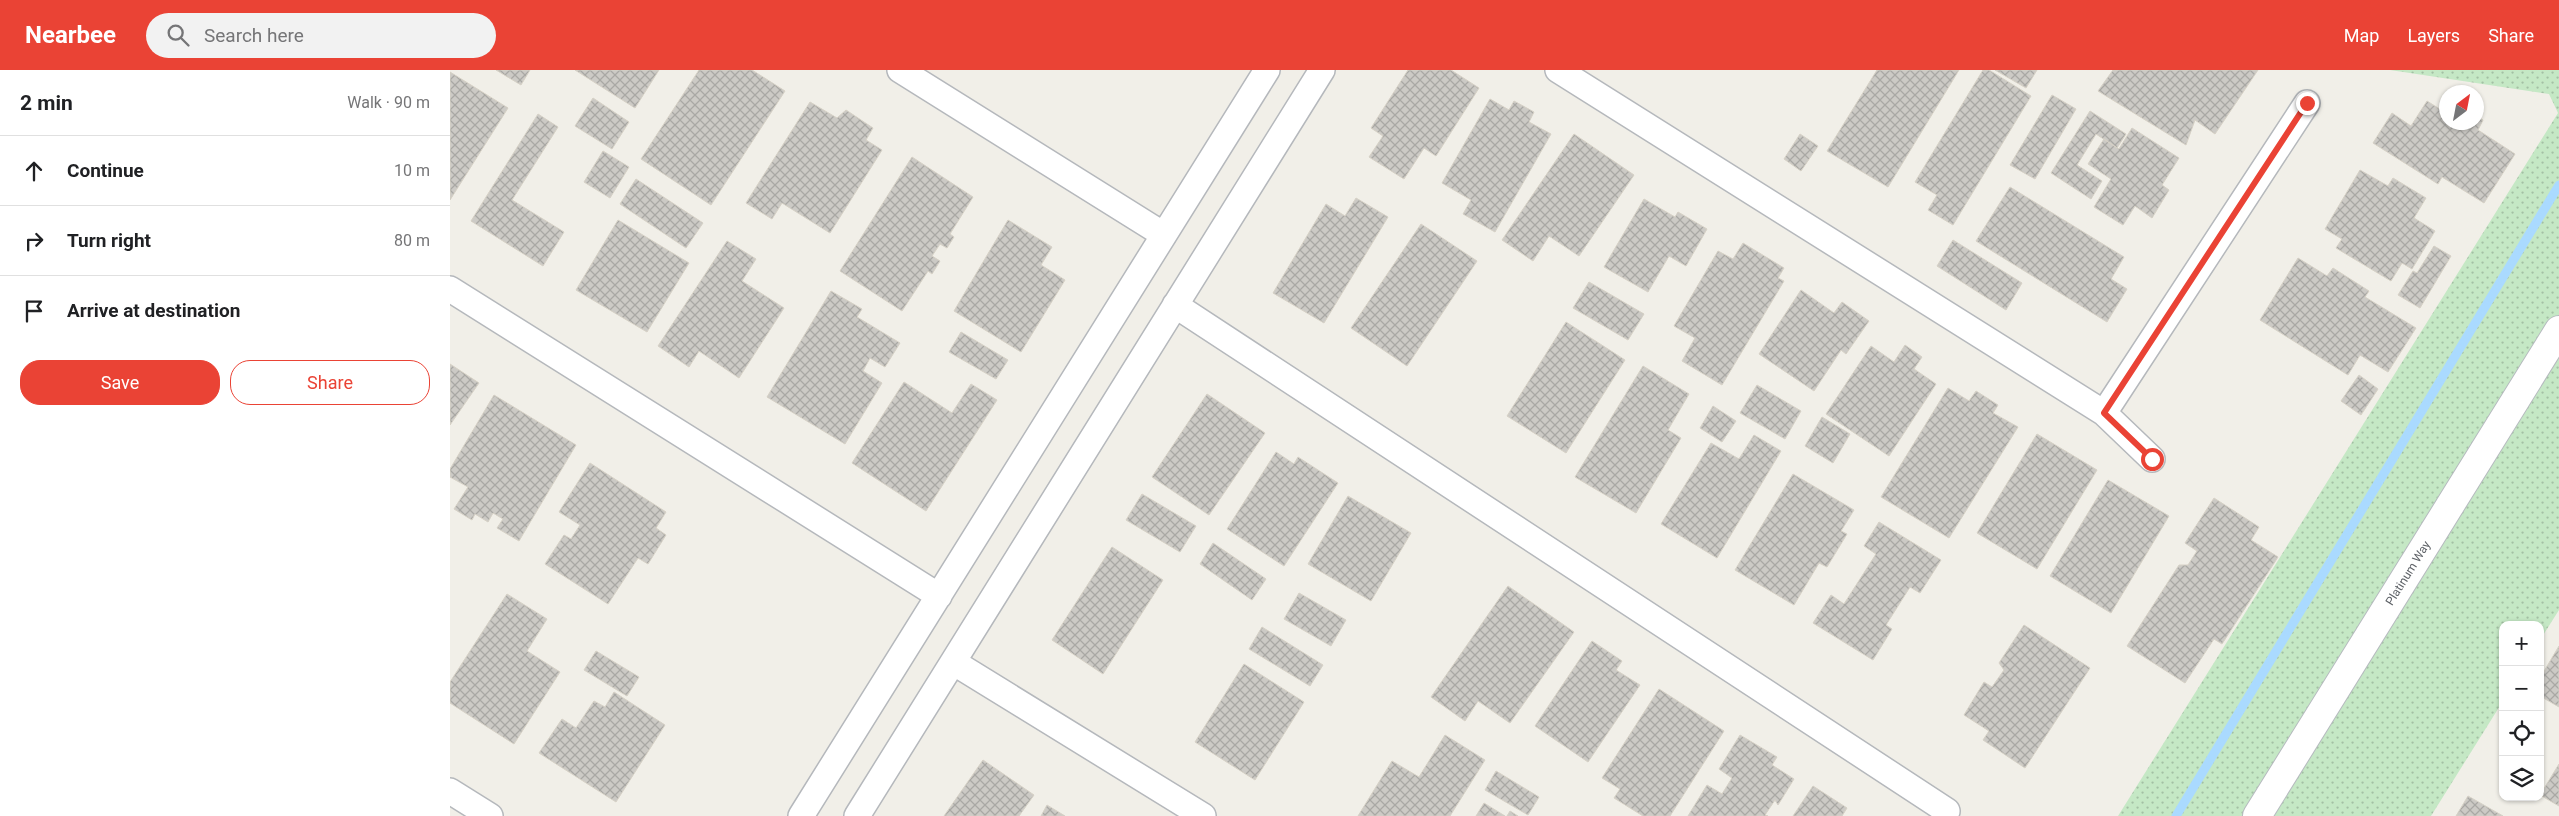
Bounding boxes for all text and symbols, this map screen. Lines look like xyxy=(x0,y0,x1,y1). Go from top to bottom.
search box xyxy=(146,13,496,58)
text: Nearbee xyxy=(25,21,116,49)
icon: search xyxy=(164,21,192,49)
text: Search here xyxy=(204,24,304,47)
text: Map xyxy=(2344,25,2379,46)
text: Layers xyxy=(2407,25,2460,46)
text: Share xyxy=(2488,25,2534,46)
north arrow xyxy=(2439,85,2484,130)
text: 2 min xyxy=(20,91,73,115)
route end xyxy=(2296,92,2319,115)
text: Walk · 90 m xyxy=(347,93,430,112)
icon: ahead xyxy=(20,157,48,185)
text: Continue xyxy=(67,159,144,182)
text: 10 m xyxy=(394,161,430,180)
icon: right xyxy=(20,227,48,255)
text: Turn right xyxy=(67,229,151,252)
text: 80 m xyxy=(394,231,430,250)
icon: arrive xyxy=(20,297,48,325)
text: Arrive at destination xyxy=(67,299,240,322)
button: Save xyxy=(20,360,220,405)
button: Share xyxy=(230,360,430,405)
route start xyxy=(2141,448,2164,471)
street label: Platinum Way xyxy=(2383,538,2433,608)
map controls xyxy=(2499,621,2544,801)
button: + xyxy=(2499,621,2544,666)
button: − xyxy=(2499,666,2544,711)
button: locate xyxy=(2499,711,2544,756)
button: layers xyxy=(2499,756,2544,801)

